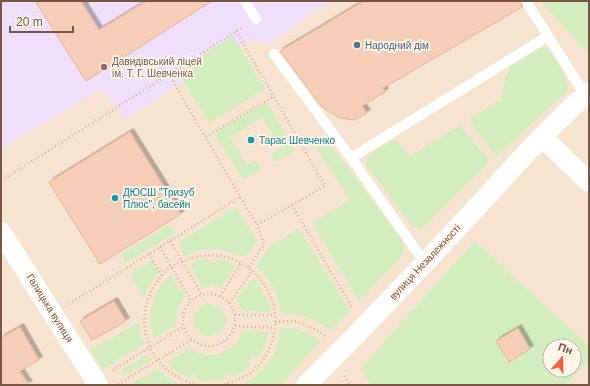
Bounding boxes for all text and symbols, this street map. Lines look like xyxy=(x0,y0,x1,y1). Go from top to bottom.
scale bar xyxy=(10,8,73,34)
text: 20 m xyxy=(16,15,43,29)
marker: Народний дім xyxy=(352,40,362,50)
place label: Народний дім xyxy=(365,40,429,51)
place label: Давидівський ліцей ім. Т. Г. Шевченка xyxy=(112,56,202,79)
marker: Давидівський ліцей ім. Т. Г. Шевченка xyxy=(99,62,109,72)
marker: Тарас Шевченко xyxy=(246,135,256,145)
place label: Тарас Шевченко xyxy=(259,135,335,146)
place label: ДЮСШ "Тризуб Плюс", басейн xyxy=(123,187,195,210)
marker: ДЮСШ "Тризуб Плюс", басейн xyxy=(110,193,120,203)
street label: вулиця Незалежності xyxy=(387,222,463,302)
street label: Галицька вулиця xyxy=(25,272,75,344)
north arrow xyxy=(542,338,582,378)
text: Пн xyxy=(557,340,574,357)

